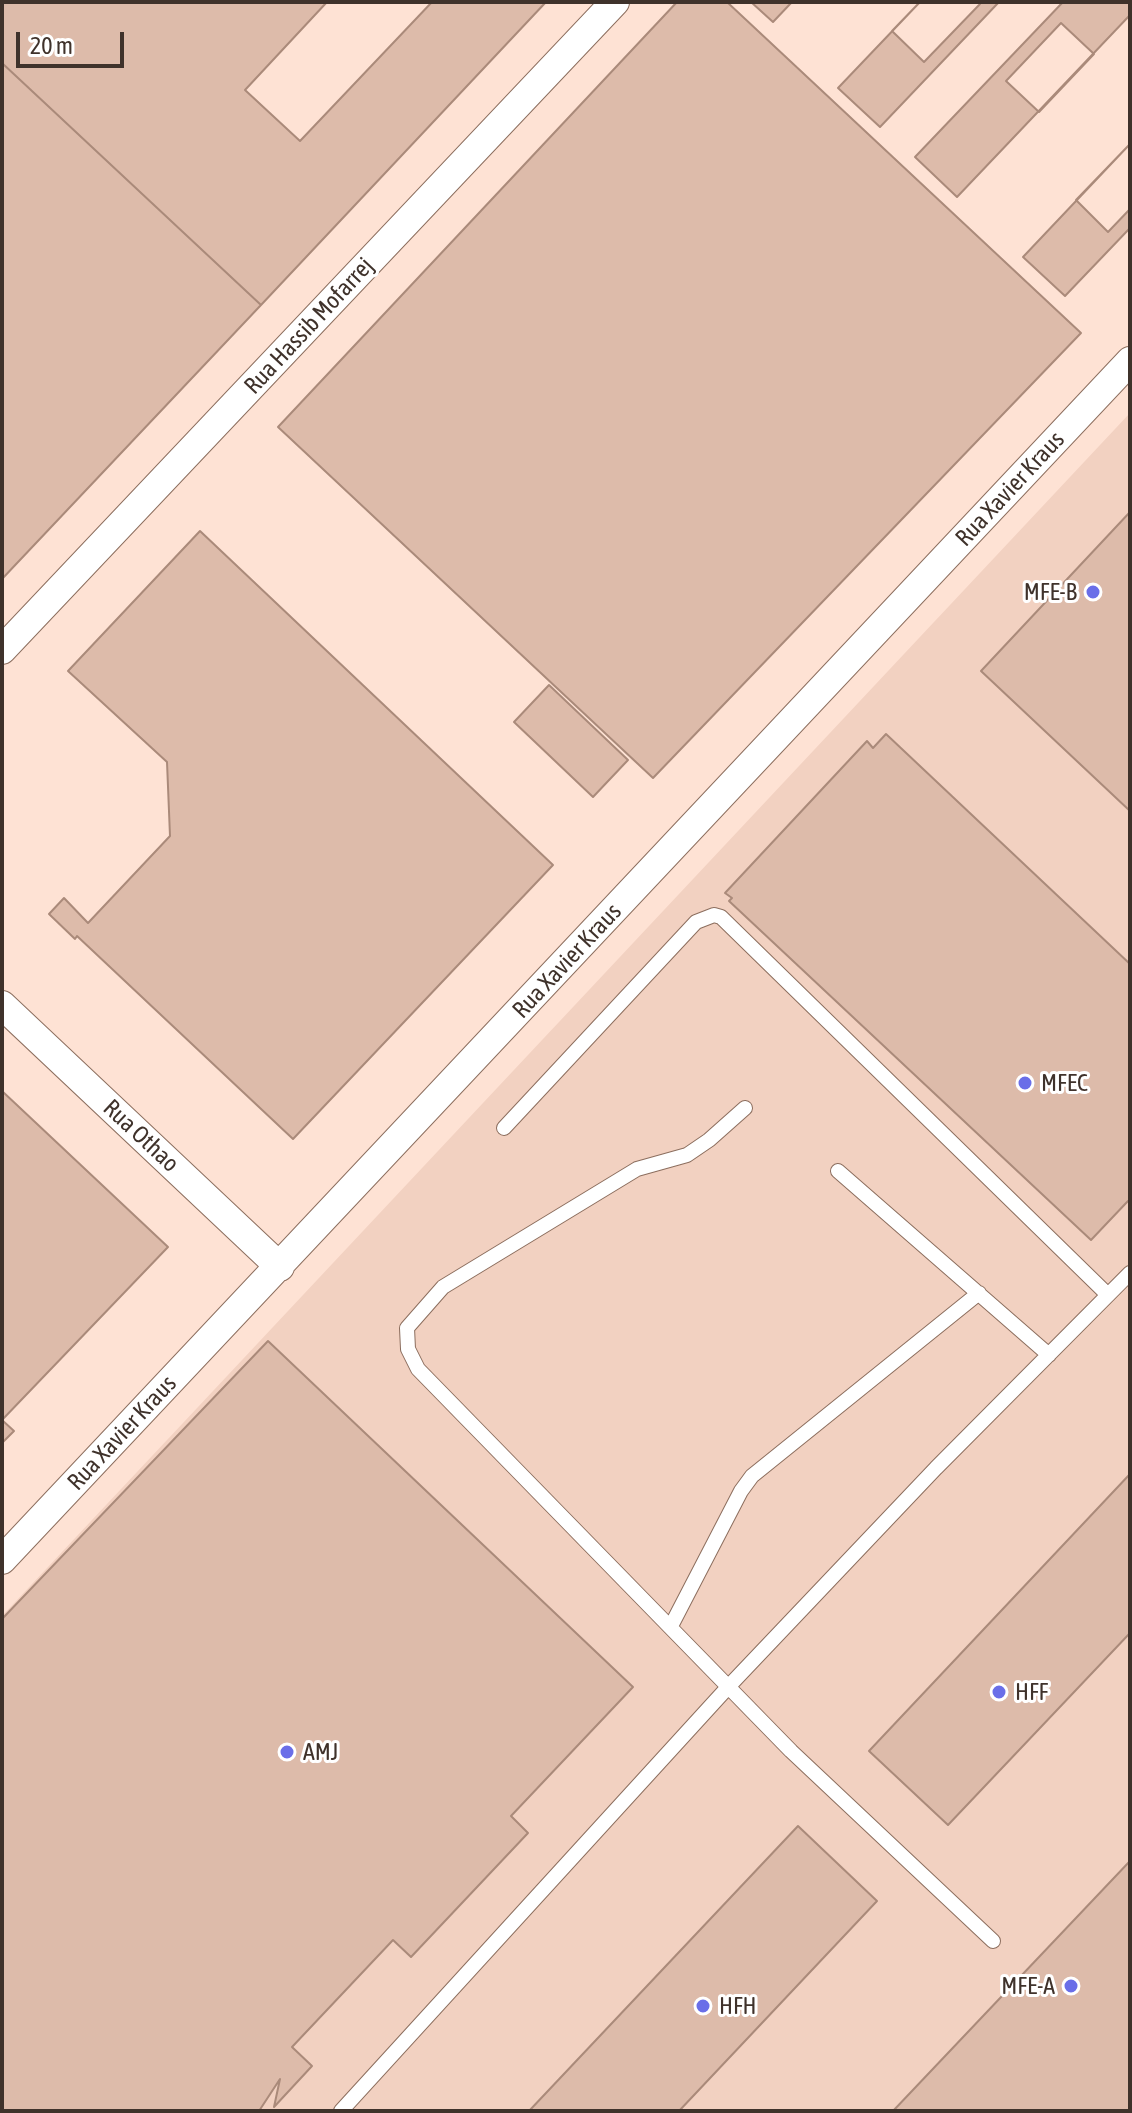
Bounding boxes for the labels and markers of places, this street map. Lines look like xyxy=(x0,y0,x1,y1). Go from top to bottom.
place label: MFE-B xyxy=(1024,578,1077,606)
marker: MFE-B xyxy=(1084,583,1102,601)
place label: MFEC xyxy=(1041,1069,1088,1097)
marker: MFEC xyxy=(1016,1074,1034,1092)
place label: HFF xyxy=(1015,1678,1048,1706)
marker: HFF xyxy=(990,1683,1008,1701)
place label: AMJ xyxy=(303,1738,339,1766)
marker: AMJ xyxy=(278,1743,296,1761)
place label: MFE-A xyxy=(1001,1972,1055,2000)
marker: MFE-A xyxy=(1062,1977,1080,1995)
place label: HFH xyxy=(719,1992,757,2020)
marker: HFH xyxy=(694,1997,712,2015)

